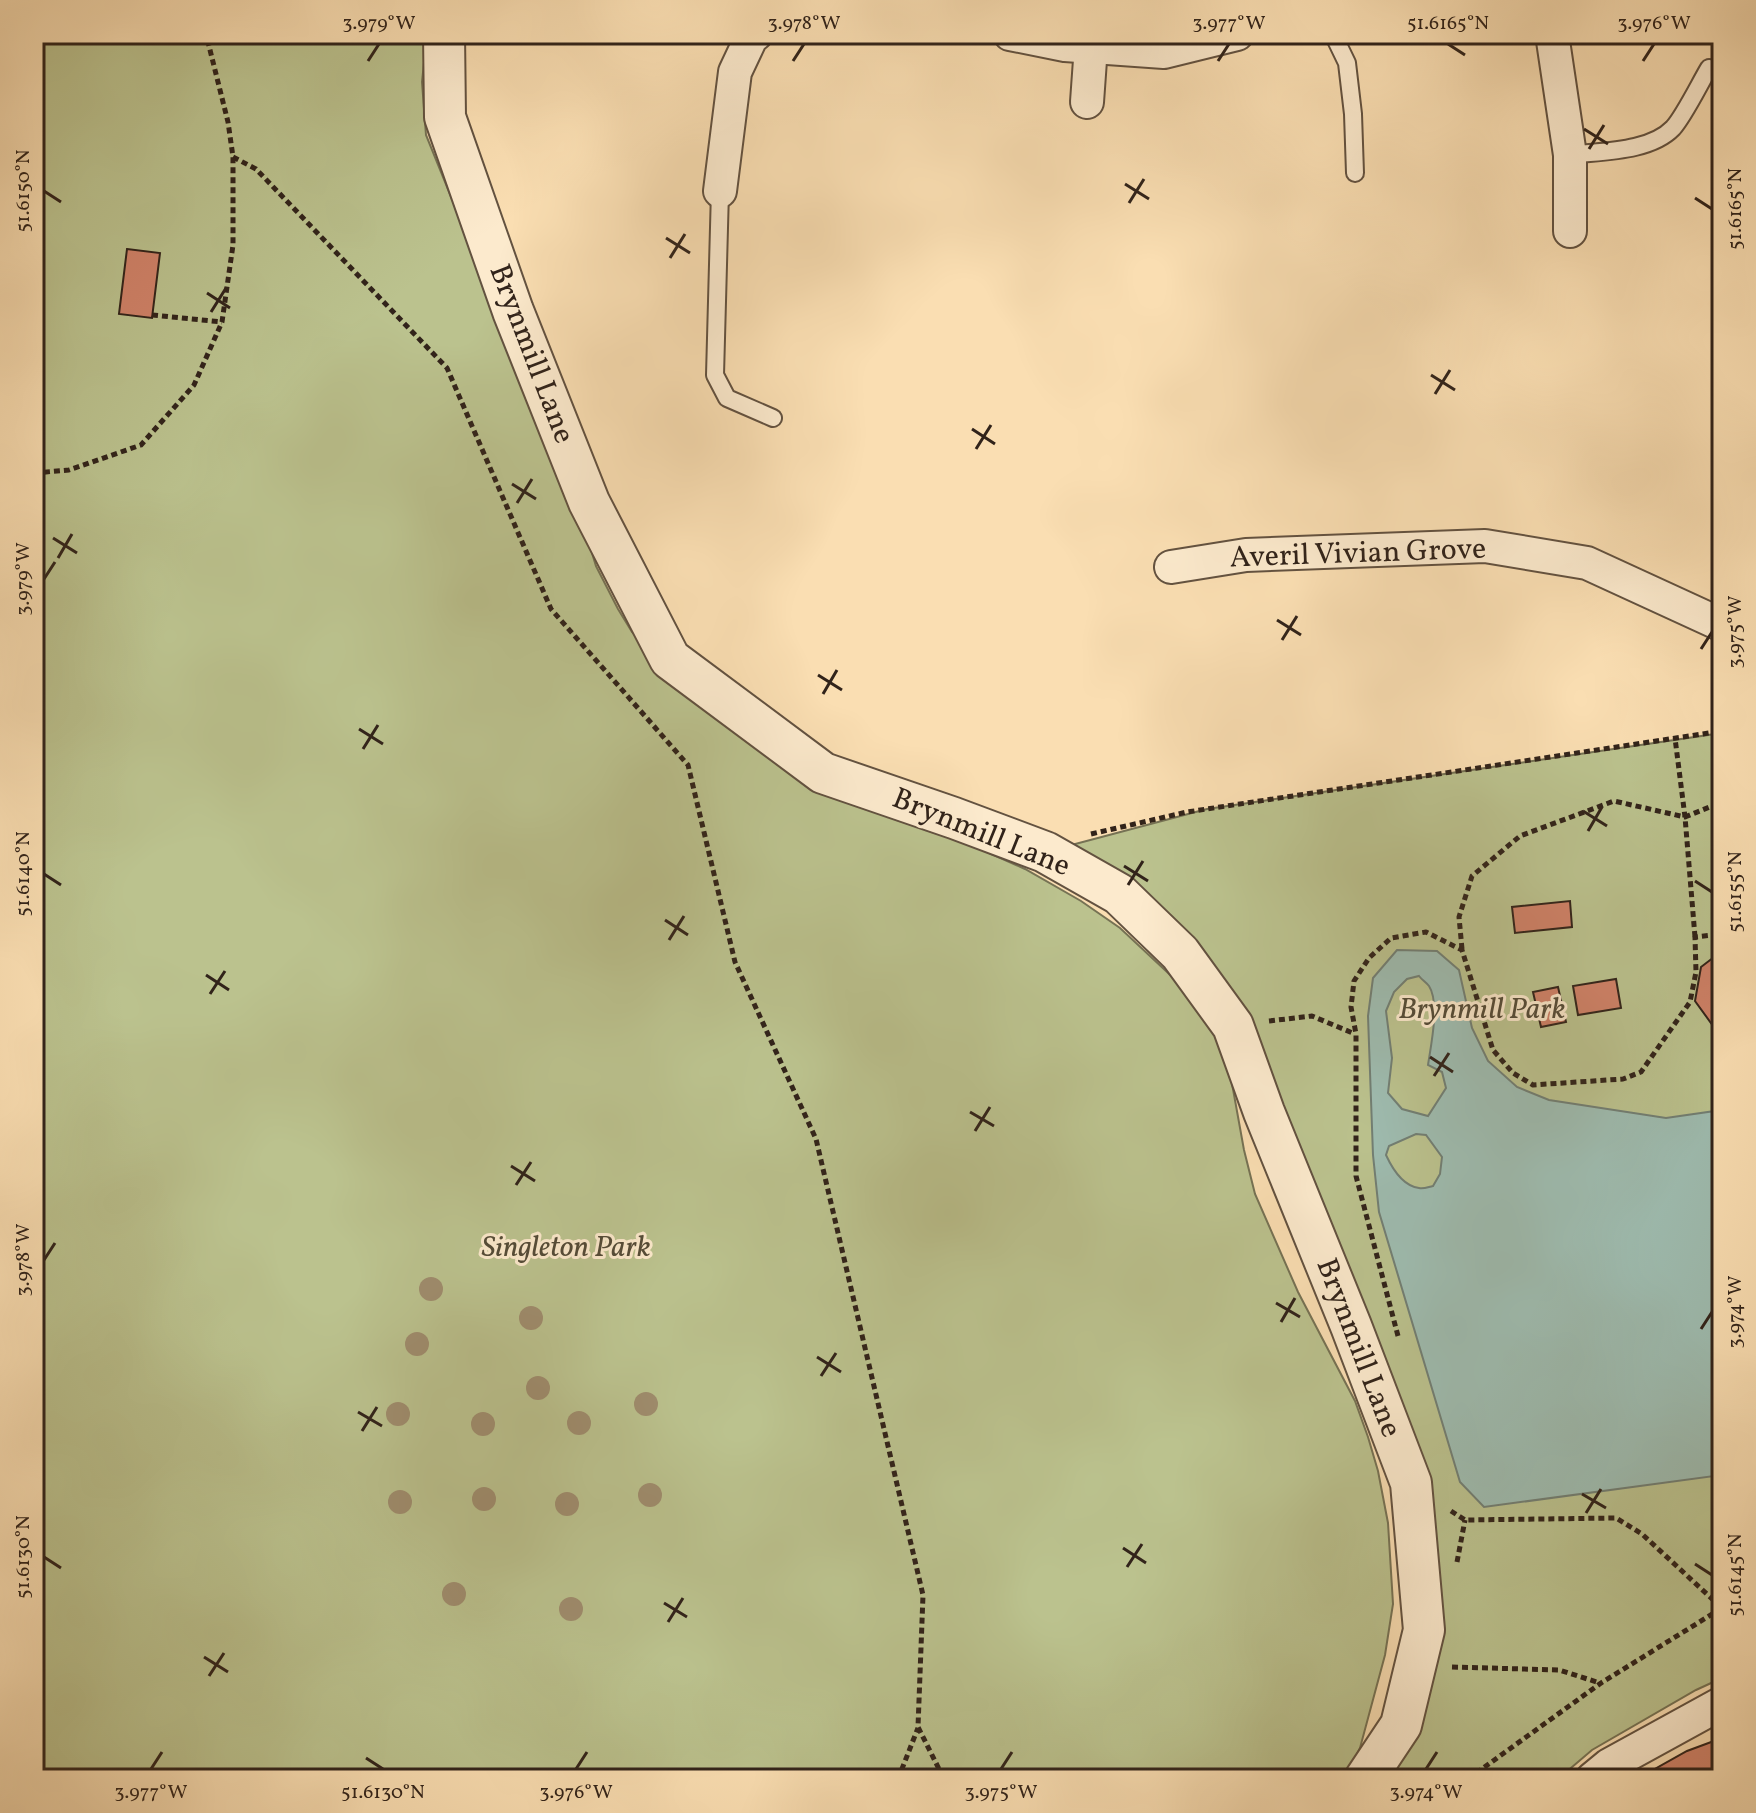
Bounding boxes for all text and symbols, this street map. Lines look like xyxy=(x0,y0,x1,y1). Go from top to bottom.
text: 3.979°W xyxy=(342,10,416,38)
text: 3.978°W xyxy=(767,10,841,38)
text: 3.977°W xyxy=(1192,10,1266,38)
text: 51.6165°N xyxy=(1407,10,1489,38)
text: 3.976°W xyxy=(1617,10,1691,38)
text: 51.6150°N xyxy=(10,149,38,233)
text: 51.6165°N xyxy=(1722,168,1750,250)
street label: Brynmill Lane xyxy=(478,258,584,450)
street label: Averil Vivian Grove xyxy=(1229,529,1487,579)
text: 3.979°W xyxy=(10,542,38,616)
text: 3.975°W xyxy=(1722,595,1750,669)
street label: Brynmill Lane xyxy=(886,778,1076,888)
text: 51.6140°N xyxy=(10,831,38,917)
text: 51.6155°N xyxy=(1722,851,1750,933)
park label: Brynmill Park xyxy=(1399,989,1566,1031)
text: 3.978°W xyxy=(10,1223,38,1297)
park label: Singleton Park xyxy=(481,1227,651,1269)
street label: Brynmill Lane xyxy=(1305,1252,1411,1444)
text: 3.974°W xyxy=(1722,1276,1750,1348)
text: 51.6130°N xyxy=(10,1515,38,1599)
text: 51.6145°N xyxy=(1722,1533,1750,1617)
text: 3.977°W xyxy=(114,1779,188,1807)
text: 51.6130°N xyxy=(341,1779,425,1807)
text: 3.976°W xyxy=(539,1779,613,1807)
text: 3.975°W xyxy=(964,1779,1038,1807)
text: 3.974°W xyxy=(1390,1779,1462,1807)

